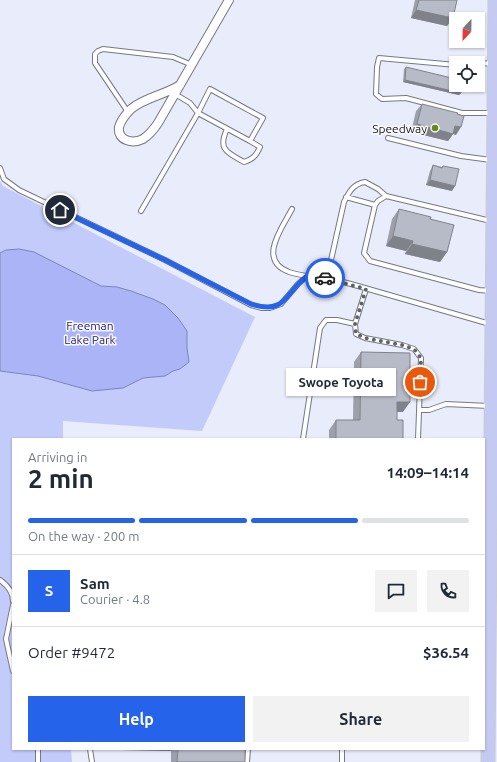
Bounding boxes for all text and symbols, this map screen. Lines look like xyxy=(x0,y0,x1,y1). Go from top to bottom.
north arrow xyxy=(449,12,485,48)
map controls xyxy=(449,12,485,92)
button: locate xyxy=(449,56,485,92)
place label: Speedway xyxy=(372,122,427,135)
marker: Speedway xyxy=(430,123,440,133)
pin xyxy=(43,193,77,227)
icon: home xyxy=(49,199,71,221)
courier xyxy=(305,258,345,298)
icon: car xyxy=(314,267,336,289)
park label: Freeman Lake Park xyxy=(64,319,116,346)
pin xyxy=(403,365,437,399)
callout: Swope Toyota xyxy=(286,368,396,396)
icon: bag xyxy=(409,371,431,393)
text: Swope Toyota xyxy=(298,375,384,389)
text: Arriving in xyxy=(28,450,87,464)
text: 2 min xyxy=(28,464,94,493)
text: 14:09–14:14 xyxy=(386,464,469,481)
text: On the way · 200 m xyxy=(28,529,140,543)
button: chat xyxy=(375,570,417,612)
button: phone xyxy=(427,570,469,612)
text: Sam xyxy=(80,575,110,592)
text: S xyxy=(45,582,53,599)
text: Courier · 4.8 xyxy=(80,592,150,606)
text: Order #9472 xyxy=(28,644,115,661)
text: $36.54 xyxy=(423,644,469,661)
button: Help xyxy=(28,696,245,742)
button: Share xyxy=(253,696,469,742)

